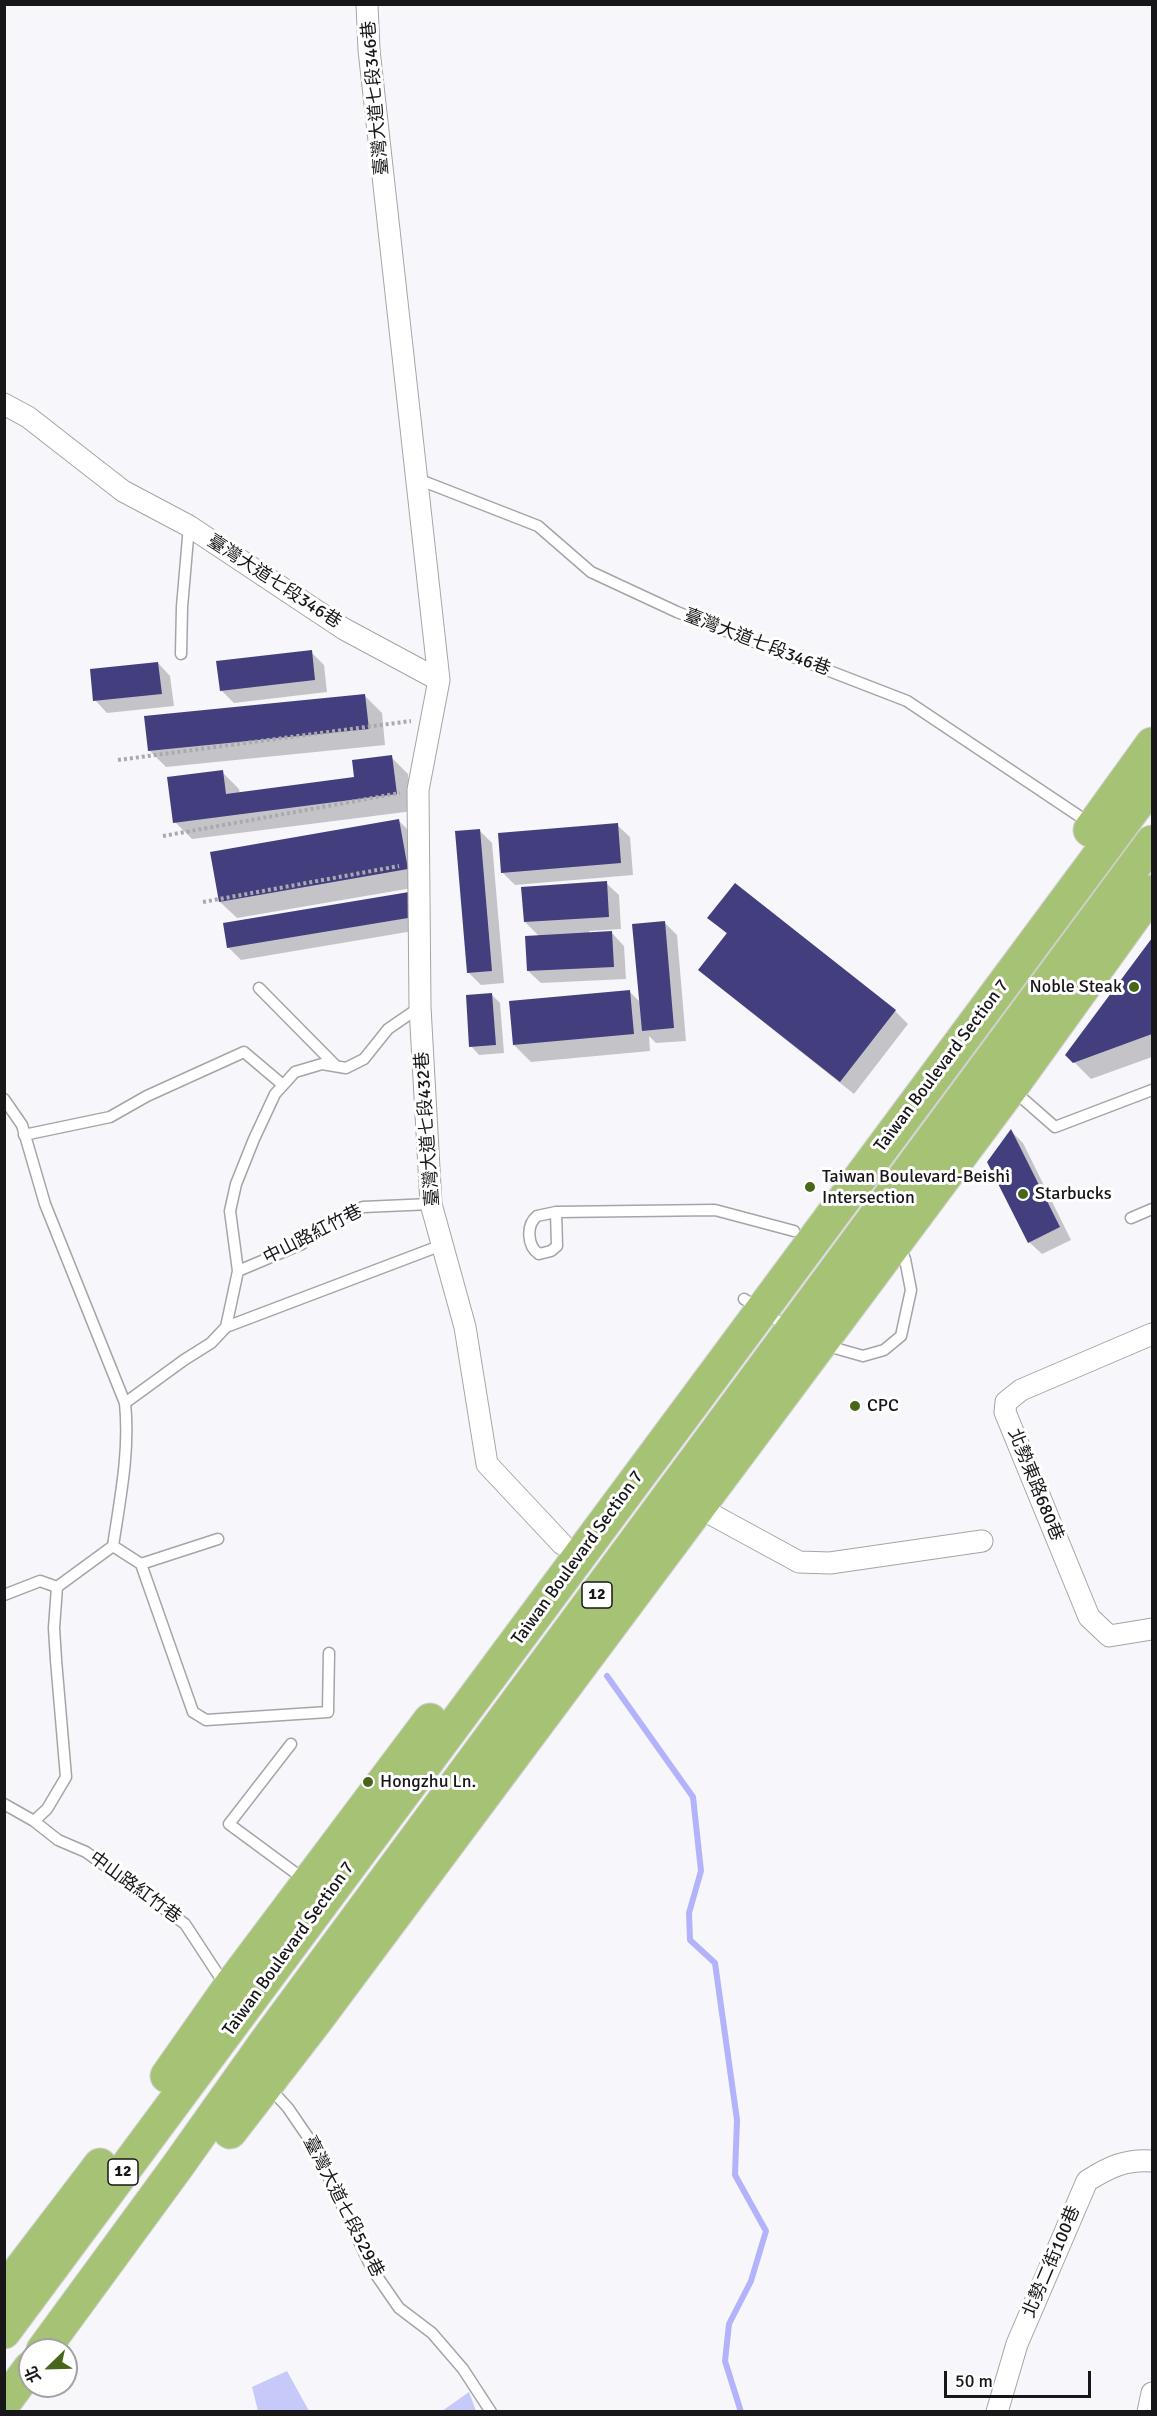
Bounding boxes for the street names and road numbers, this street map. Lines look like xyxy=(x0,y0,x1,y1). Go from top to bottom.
street label: 臺灣大道七段346巷 xyxy=(358,20,394,176)
street label: 臺灣大道七段346巷 xyxy=(203,531,345,633)
street label: 臺灣大道七段346巷 xyxy=(681,605,833,681)
street label: Taiwan Boulevard Section 7 xyxy=(870,976,1014,1156)
street label: 臺灣大道七段432巷 xyxy=(412,1051,444,1207)
street label: 中山路紅竹巷 xyxy=(260,1201,366,1269)
street label: 北勢東路680巷 xyxy=(1003,1426,1067,1544)
street label: Taiwan Boulevard Section 7 xyxy=(508,1467,648,1649)
road number: 12 xyxy=(582,1582,612,1608)
street label: 中山路紅竹巷 xyxy=(85,1848,185,1928)
street label: Taiwan Boulevard Section 7 xyxy=(219,1858,359,2040)
street label: 臺灣大道七段529巷 xyxy=(298,2133,388,2281)
road number: 12 xyxy=(108,2159,138,2185)
street label: 北勢二街100巷 xyxy=(1019,2203,1085,2321)

